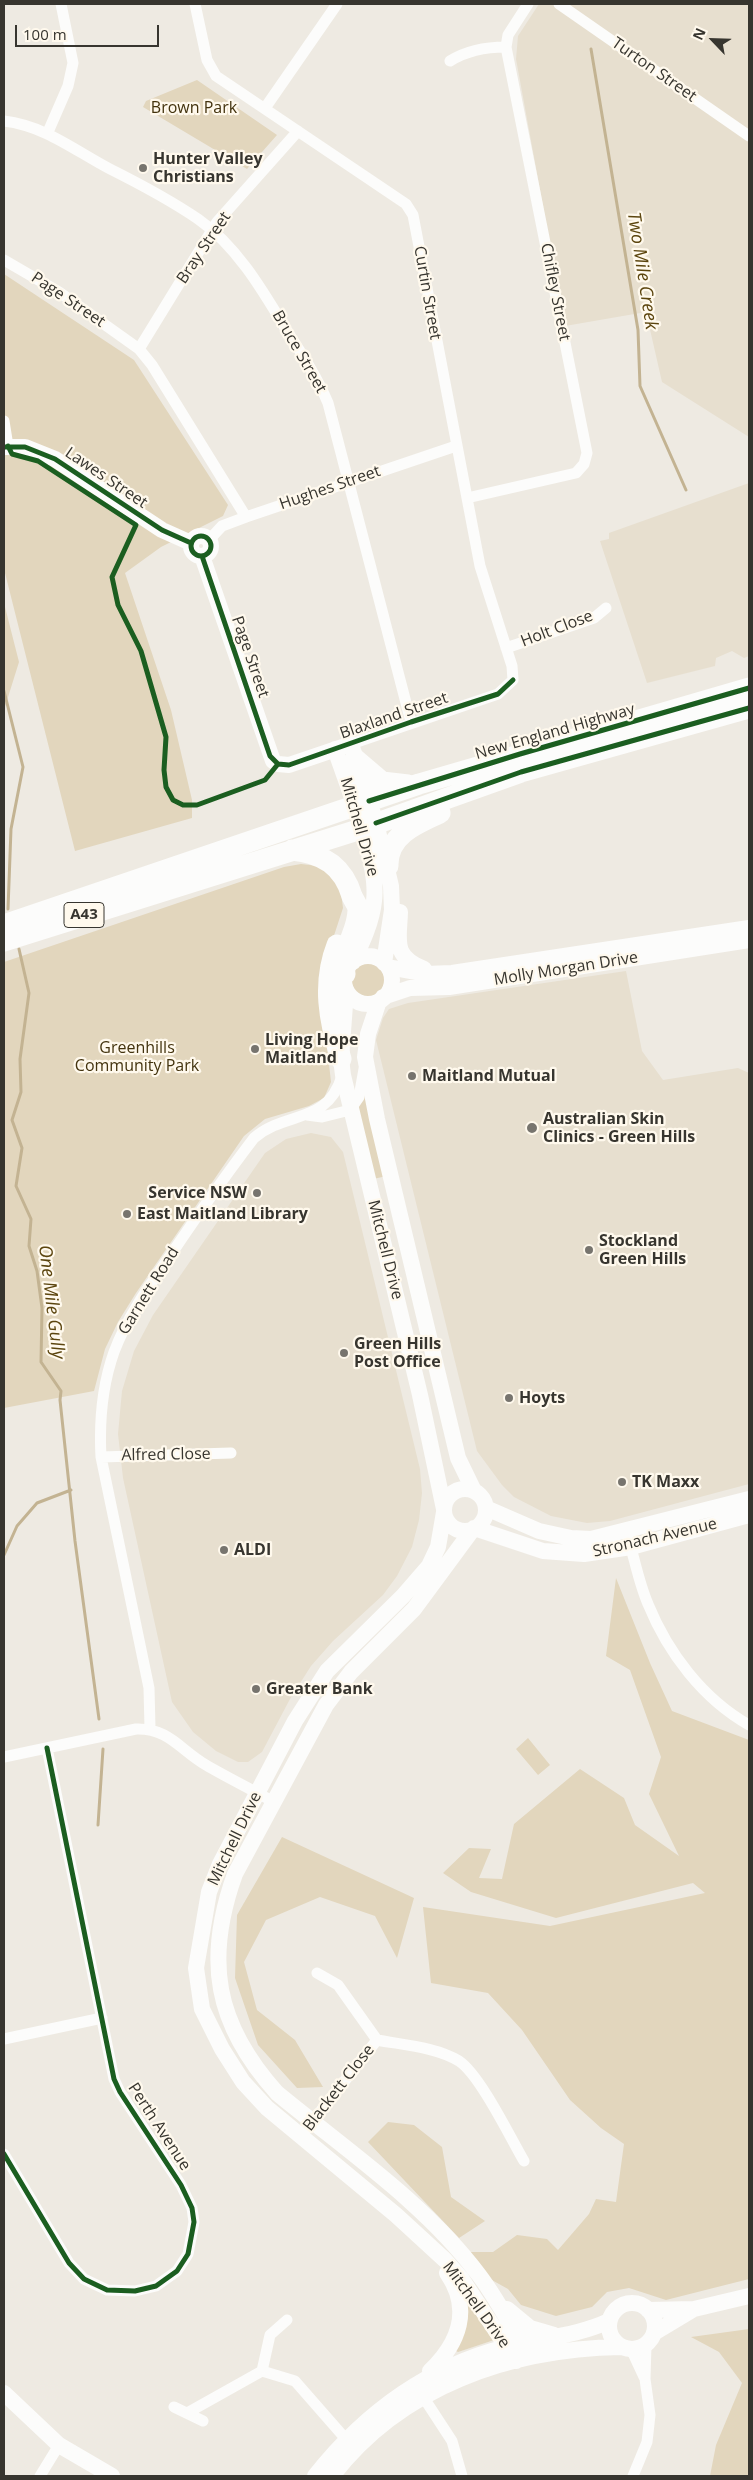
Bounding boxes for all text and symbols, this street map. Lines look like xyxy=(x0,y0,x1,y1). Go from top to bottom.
scale bar xyxy=(18,15,161,47)
north arrow xyxy=(688,15,738,65)
text: 100 m xyxy=(23,24,67,44)
text: N xyxy=(688,25,710,43)
street label: Turton Street xyxy=(608,34,700,106)
park label: Brown Park xyxy=(151,98,237,118)
place label: Hunter Valley Christians xyxy=(153,149,262,187)
marker: Hunter Valley Christians xyxy=(137,162,149,174)
street label: Bray Street xyxy=(173,208,235,288)
water label: Two Mile Creek xyxy=(622,211,662,331)
street label: Chifley Street xyxy=(536,241,574,343)
street label: Curtin Street xyxy=(409,245,445,341)
street label: Page Street xyxy=(27,268,109,332)
street label: Bruce Street xyxy=(268,307,330,397)
street label: Lawes Street xyxy=(61,443,151,513)
street label: Hughes Street xyxy=(277,462,383,514)
street label: Holt Close xyxy=(518,606,596,652)
street label: Page Street xyxy=(227,614,273,700)
street label: Blaxland Street xyxy=(337,689,451,743)
street label: New England Highway xyxy=(473,700,637,764)
street label: Mitchell Drive xyxy=(336,775,382,879)
road number: A43 xyxy=(64,902,104,928)
street label: Molly Morgan Drive xyxy=(493,948,639,990)
place label: Living Hope Maitland xyxy=(265,1030,358,1068)
park label: Greenhills Community Park xyxy=(75,1038,199,1076)
marker: Living Hope Maitland xyxy=(249,1043,261,1055)
place label: Maitland Mutual xyxy=(422,1066,556,1086)
marker: Maitland Mutual xyxy=(406,1070,418,1082)
place label: Australian Skin Clinics - Green Hills xyxy=(543,1109,695,1147)
marker: Australian Skin Clinics - Green Hills xyxy=(525,1121,539,1135)
place label: Service NSW xyxy=(148,1183,247,1203)
marker: Service NSW xyxy=(251,1187,263,1199)
street label: Mitchell Drive xyxy=(363,1198,407,1302)
place label: East Maitland Library xyxy=(137,1204,308,1224)
marker: East Maitland Library xyxy=(121,1208,133,1220)
place label: Stockland Green Hills xyxy=(599,1231,686,1269)
water label: One Mile Gully xyxy=(33,1244,69,1360)
street label: Garnett Road xyxy=(114,1244,184,1338)
marker: Stockland Green Hills xyxy=(583,1244,595,1256)
place label: Green Hills Post Office xyxy=(354,1334,441,1372)
marker: Green Hills Post Office xyxy=(338,1347,350,1359)
place label: Hoyts xyxy=(519,1388,565,1408)
marker: Hoyts xyxy=(503,1392,515,1404)
street label: Alfred Close xyxy=(121,1445,211,1465)
place label: TK Maxx xyxy=(632,1472,699,1492)
marker: TK Maxx xyxy=(616,1476,628,1488)
street label: Stronach Avenue xyxy=(591,1514,719,1562)
place label: ALDI xyxy=(234,1540,271,1560)
marker: ALDI xyxy=(218,1544,230,1556)
place label: Greater Bank xyxy=(266,1679,373,1699)
marker: Greater Bank xyxy=(250,1683,262,1695)
street label: Mitchell Drive xyxy=(204,1789,266,1889)
street label: Blackett Close xyxy=(299,2041,379,2135)
street label: Perth Avenue xyxy=(124,2080,194,2174)
street label: Mitchell Drive xyxy=(438,2258,514,2352)

